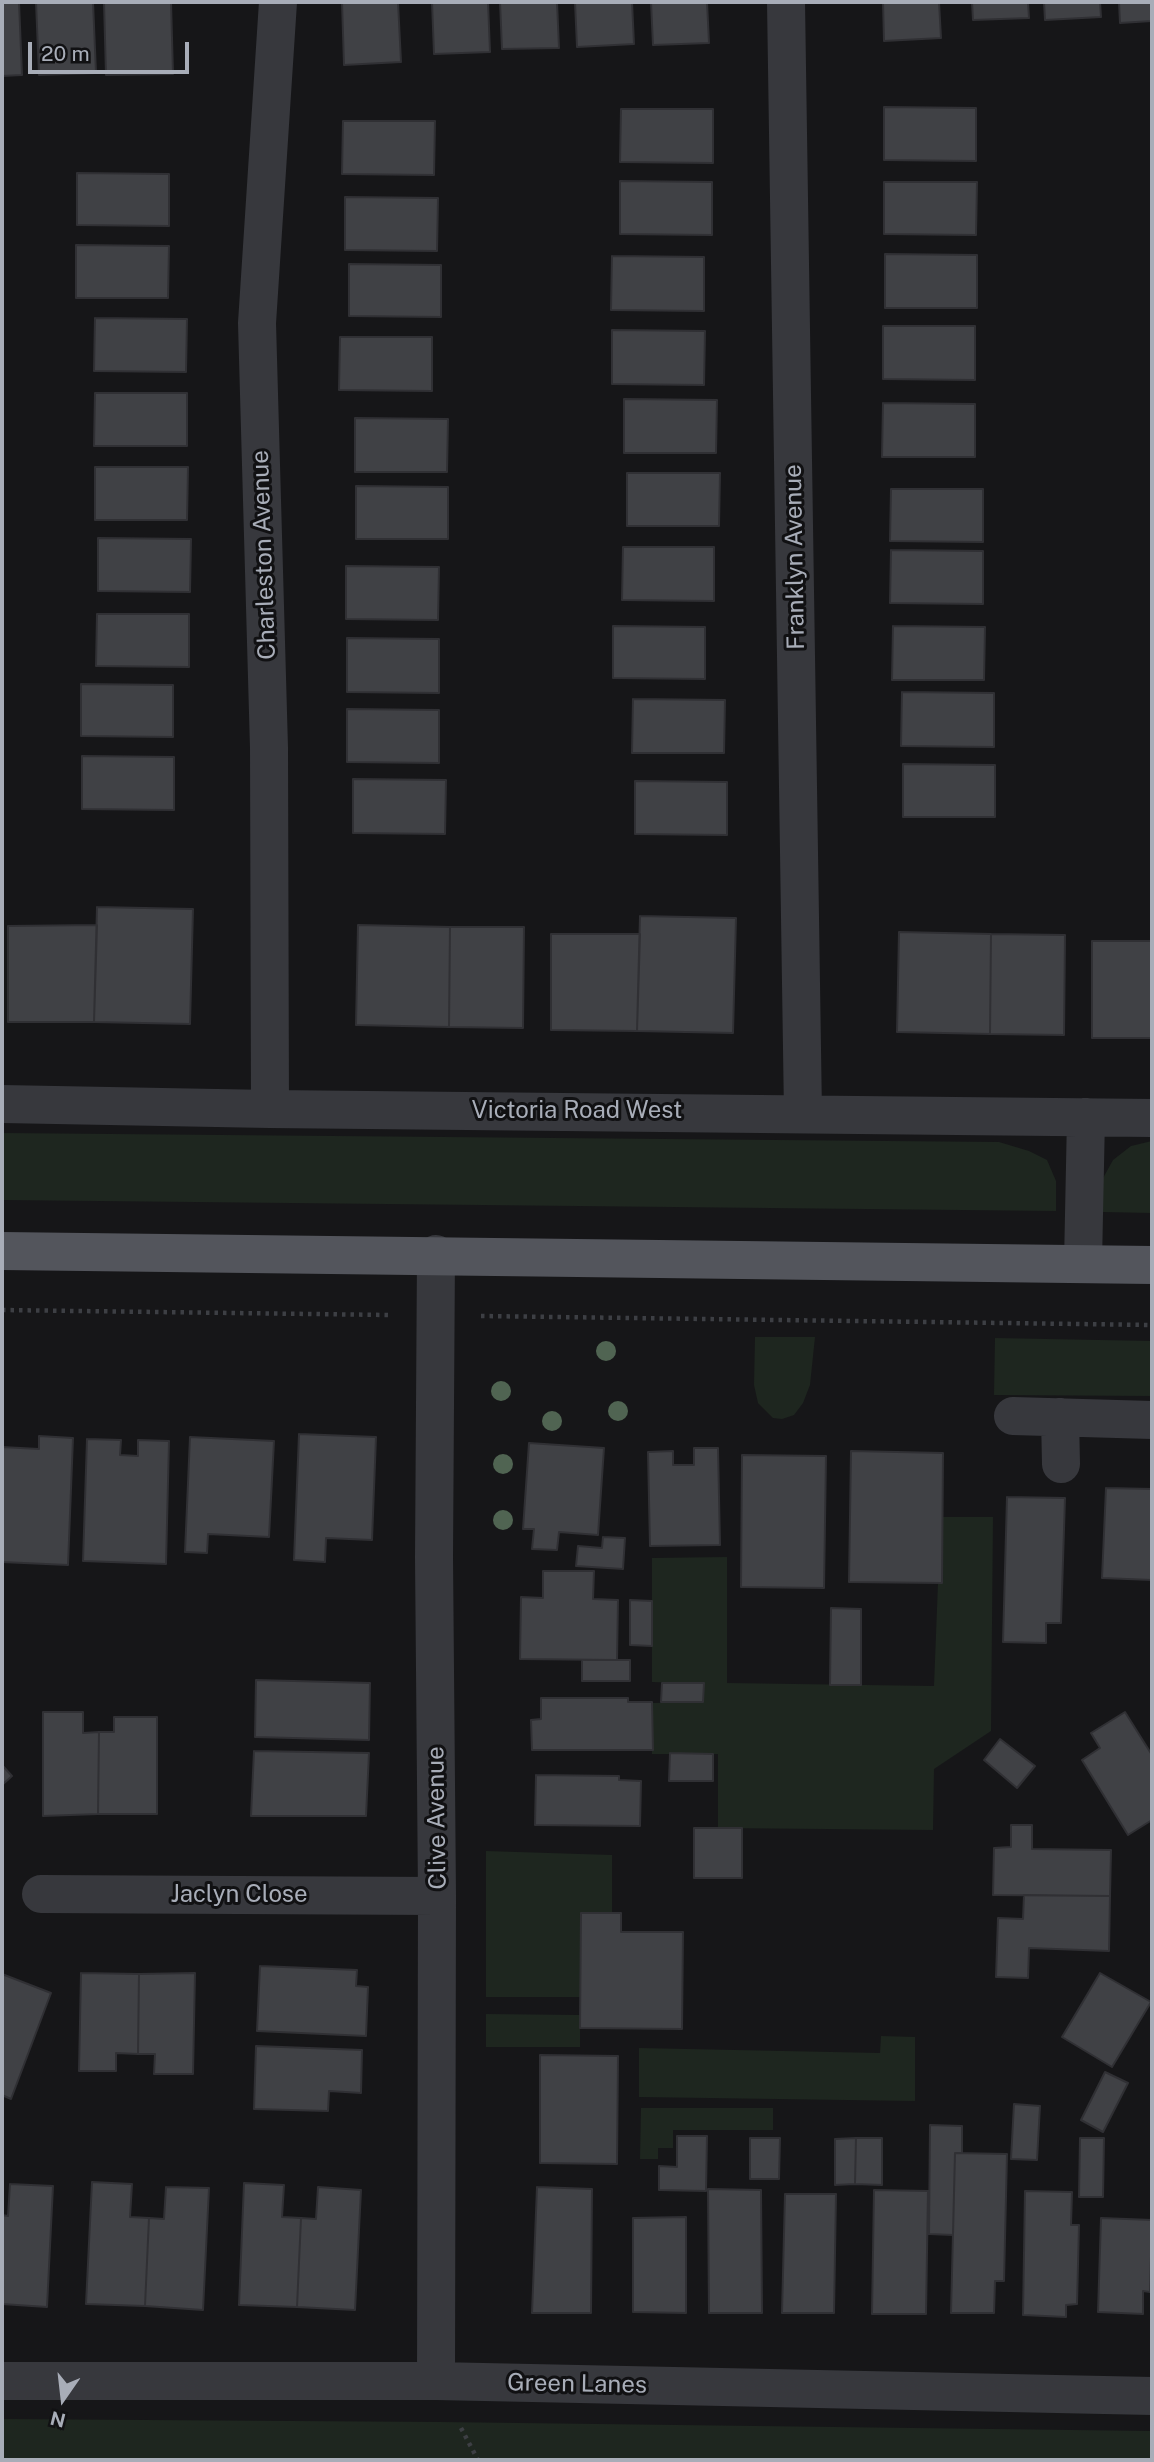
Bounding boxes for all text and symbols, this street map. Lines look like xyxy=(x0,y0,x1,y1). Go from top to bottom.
scale bar xyxy=(32,28,192,72)
text: 20 m xyxy=(41,41,90,66)
street label: Charleston Avenue xyxy=(246,450,282,660)
street label: Franklyn Avenue xyxy=(779,464,811,650)
street label: Victoria Road West xyxy=(472,1097,682,1125)
street label: Clive Avenue xyxy=(421,1746,453,1890)
street label: Jaclyn Close xyxy=(170,1881,308,1909)
north arrow xyxy=(28,2364,98,2434)
street label: Green Lanes xyxy=(507,2368,647,2400)
text: N xyxy=(48,2407,68,2432)

